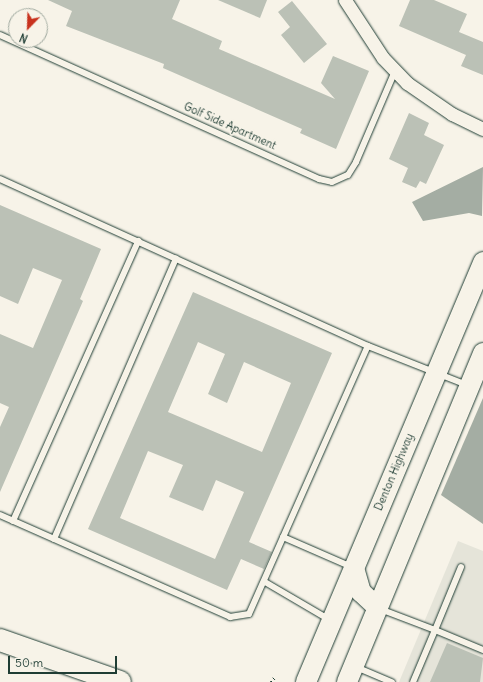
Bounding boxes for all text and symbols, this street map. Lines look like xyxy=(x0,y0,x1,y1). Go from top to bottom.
north arrow xyxy=(8,8,48,48)
text: N xyxy=(17,30,30,46)
street label: Golf Side Apartment xyxy=(182,100,278,152)
street label: Denton Highway xyxy=(372,431,416,513)
scale bar xyxy=(10,648,119,674)
text: 50 m xyxy=(15,655,43,670)

